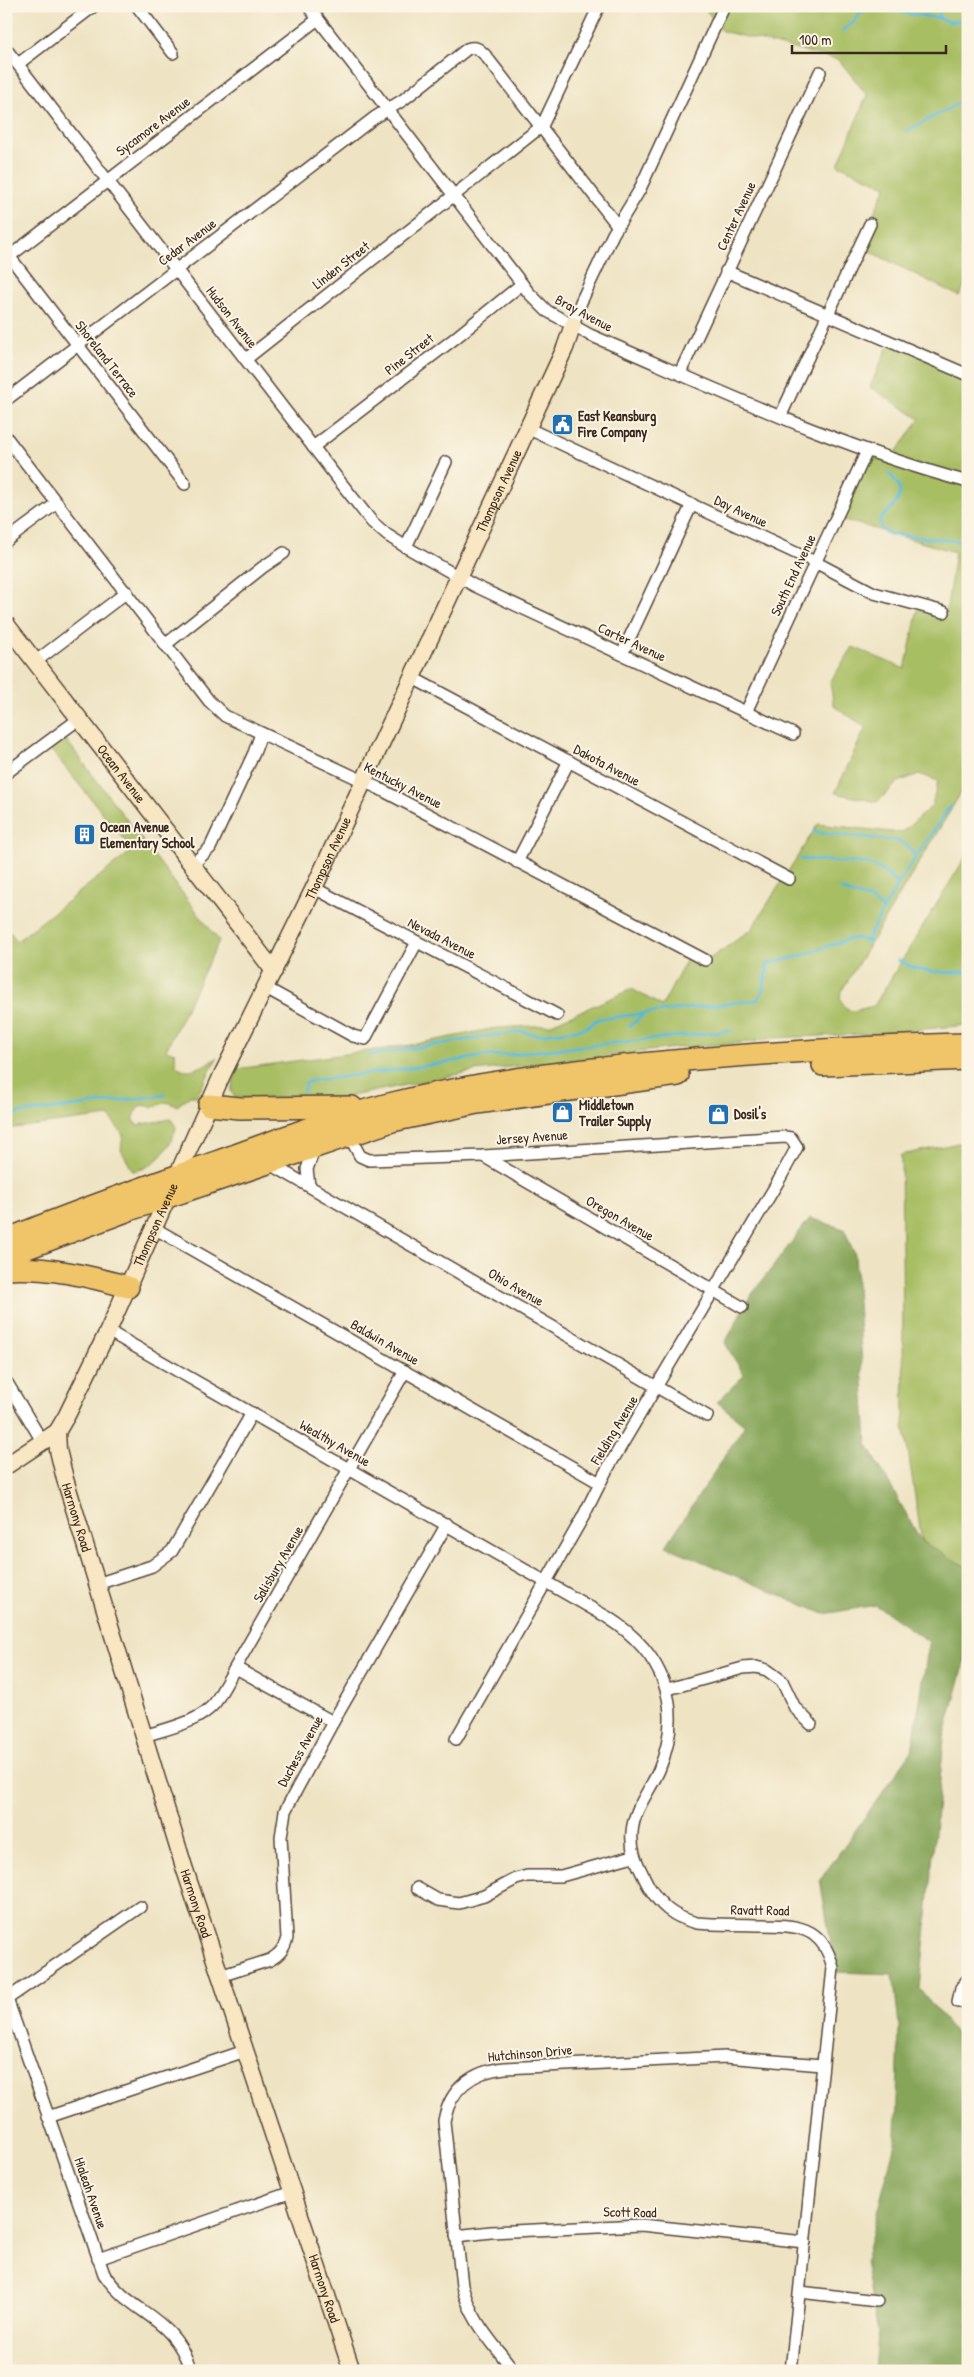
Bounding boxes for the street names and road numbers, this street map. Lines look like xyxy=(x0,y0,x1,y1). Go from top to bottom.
street label: Sycamore Avenue xyxy=(112,91,195,161)
street label: Center Avenue xyxy=(711,178,760,253)
street label: Cedar Avenue xyxy=(154,213,220,270)
street label: Linden Street xyxy=(308,236,373,293)
street label: Hudson Avenue xyxy=(202,282,263,352)
street label: Bray Avenue xyxy=(552,289,617,337)
street label: Shoreland Terrace xyxy=(71,316,144,401)
street label: Pine Street xyxy=(380,328,437,379)
street label: Thompson Avenue xyxy=(471,446,526,535)
street label: Day Avenue xyxy=(711,490,771,532)
street label: South End Avenue xyxy=(765,530,820,619)
street label: Carter Avenue xyxy=(595,617,670,666)
street label: Dakota Avenue xyxy=(571,739,644,790)
street label: Ocean Avenue xyxy=(93,740,151,807)
street label: Kentucky Avenue xyxy=(360,757,446,814)
street label: Thompson Avenue xyxy=(300,813,355,903)
street label: Nevada Avenue xyxy=(405,912,480,963)
street label: Jersey Avenue xyxy=(496,1124,569,1149)
street label: Thompson Avenue xyxy=(128,1179,182,1269)
street label: Oregon Avenue xyxy=(582,1190,658,1246)
street label: Ohio Avenue xyxy=(485,1263,548,1310)
street label: Baldwin Avenue xyxy=(347,1314,423,1369)
street label: Fielding Avenue xyxy=(585,1391,643,1469)
street label: Wealthy Avenue xyxy=(296,1415,374,1472)
street label: Harmony Road xyxy=(58,1480,97,1555)
street label: Salisbury Avenue xyxy=(248,1522,308,1606)
street label: Duchess Avenue xyxy=(272,1711,327,1790)
street label: Harmony Road xyxy=(176,1866,217,1940)
street label: Ravatt Road xyxy=(730,1899,790,1920)
street label: Hutchinson Drive xyxy=(487,2039,573,2066)
street label: Hialeah Avenue xyxy=(70,2154,113,2232)
street label: Scott Road xyxy=(603,2202,657,2221)
street label: Harmony Road xyxy=(305,2252,345,2326)

